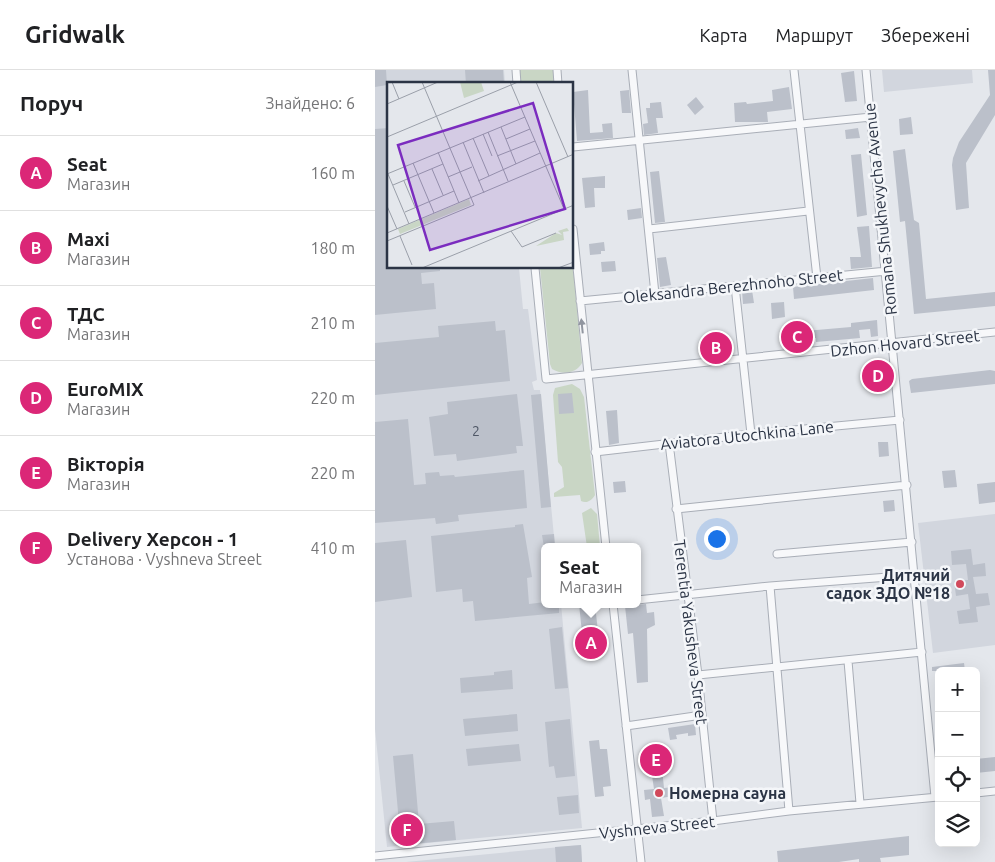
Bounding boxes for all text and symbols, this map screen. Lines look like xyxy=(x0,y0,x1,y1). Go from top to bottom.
text: Gridwalk xyxy=(25,21,125,48)
text: Карта xyxy=(699,25,747,45)
text: Маршрут xyxy=(775,25,853,45)
text: Збережені xyxy=(881,25,970,45)
inset map xyxy=(387,82,574,269)
text: Поруч xyxy=(20,91,83,115)
text: Знайдено: 6 xyxy=(266,94,355,112)
street label: Romana Shukhevycha Avenue xyxy=(860,102,900,316)
text: Seat xyxy=(67,153,107,175)
text: A xyxy=(30,164,42,182)
text: 160 m xyxy=(310,164,355,182)
text: Магазин xyxy=(67,175,130,193)
text: Maxi xyxy=(67,228,110,250)
text: B xyxy=(31,239,41,257)
text: 180 m xyxy=(310,239,355,257)
text: Магазин xyxy=(67,250,130,268)
street label: Oleksandra Berezhnoho Street xyxy=(622,265,844,306)
text: ТДС xyxy=(67,303,105,325)
text: C xyxy=(31,314,41,332)
text: 210 m xyxy=(310,314,355,332)
one-way arrow xyxy=(578,318,586,334)
pin: C xyxy=(781,318,813,356)
text: Магазин xyxy=(67,325,130,343)
street label: Dzhon Hovard Street xyxy=(829,326,981,360)
pin: B xyxy=(700,329,732,367)
pin: D xyxy=(862,357,894,395)
text: EuroMIX xyxy=(67,378,144,400)
text: D xyxy=(30,389,42,407)
text: 220 m xyxy=(310,389,355,407)
text: Магазин xyxy=(67,400,130,418)
street label: Aviatora Utochkina Lane xyxy=(659,417,835,453)
house number: 2 xyxy=(472,423,480,439)
text: Вікторія xyxy=(67,453,145,475)
text: E xyxy=(31,464,41,482)
text: 220 m xyxy=(310,464,355,482)
text: Магазин xyxy=(67,475,130,493)
your location xyxy=(704,526,730,552)
text: Delivery Херсон - 1 xyxy=(67,528,239,550)
street label: Terentia Yakusheva Street xyxy=(671,538,711,726)
text: F xyxy=(32,539,41,557)
text: 410 m xyxy=(310,539,355,557)
popup xyxy=(541,543,641,608)
text: Установа · Vyshneva Street xyxy=(67,550,262,568)
text: Seat xyxy=(559,556,600,578)
place label: Дитячий садок ЗДО №18 xyxy=(826,566,950,602)
text: Магазин xyxy=(559,578,623,596)
marker: Дитячий садок ЗДО №18 xyxy=(954,578,966,590)
pin: A xyxy=(575,624,607,662)
map controls xyxy=(935,667,980,847)
button: + xyxy=(935,667,980,712)
button: − xyxy=(935,712,980,757)
pin: E xyxy=(640,741,672,779)
button: locate xyxy=(935,757,980,802)
place label: Номерна сауна xyxy=(669,784,786,802)
marker: Номерна сауна xyxy=(653,787,665,799)
button: layers xyxy=(935,802,980,847)
pin: F xyxy=(391,811,423,849)
street label: Vyshneva Street xyxy=(598,812,716,842)

